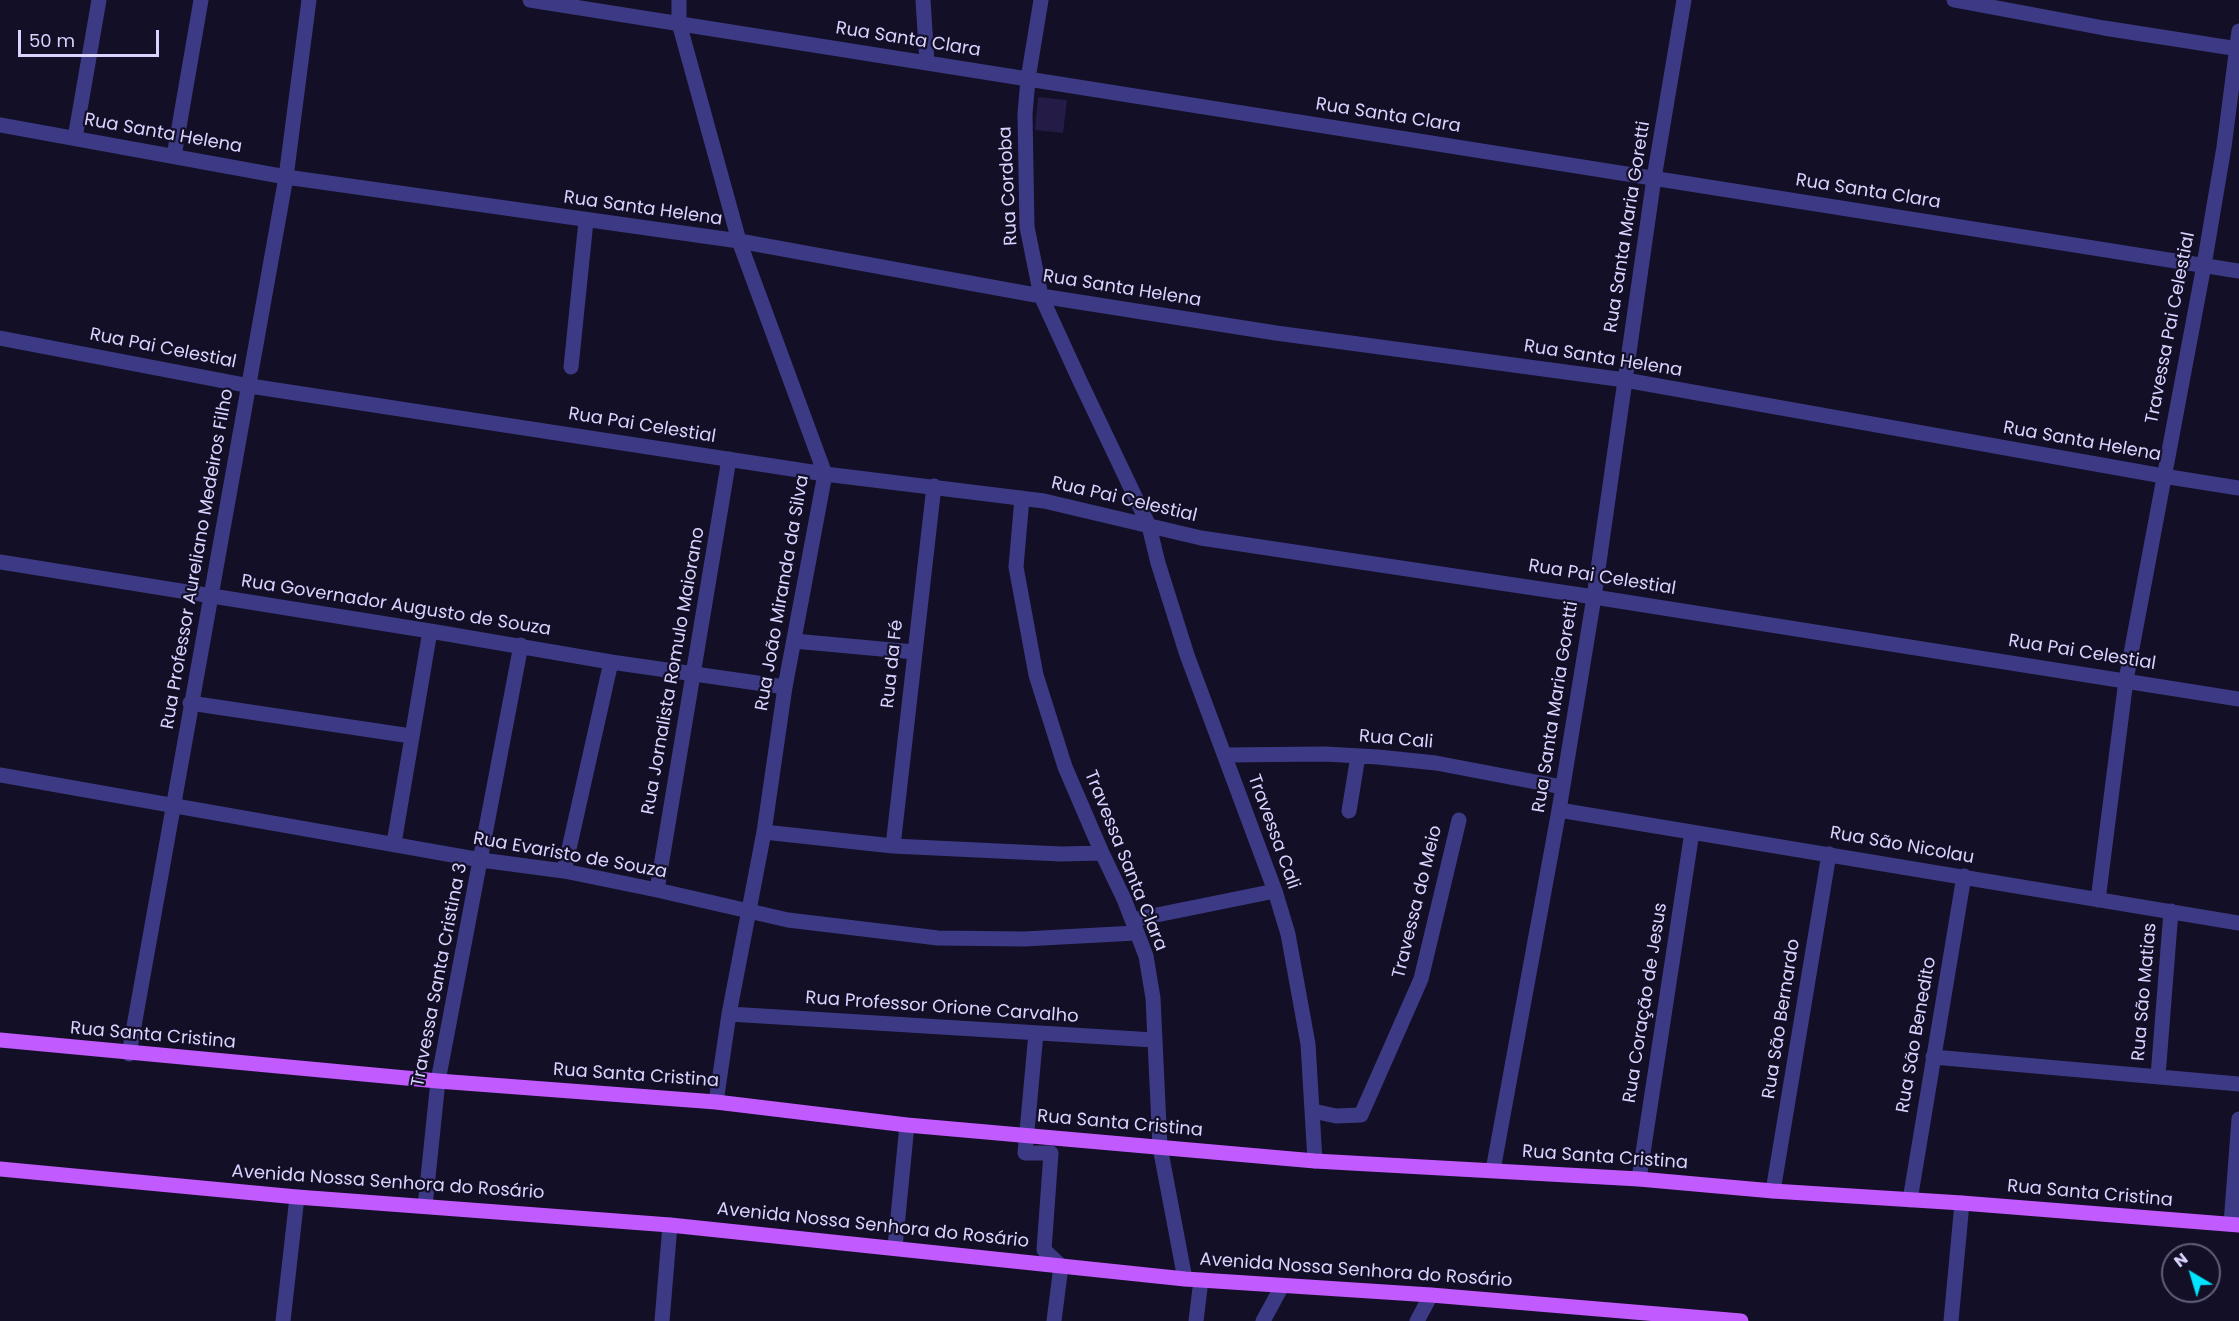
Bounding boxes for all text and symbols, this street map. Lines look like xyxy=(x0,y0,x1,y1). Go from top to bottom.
scale bar xyxy=(21,18,162,56)
street label: Rua Santa Clara xyxy=(834,18,982,62)
text: 50 m xyxy=(29,28,75,53)
street label: Rua Santa Clara xyxy=(1314,94,1462,138)
street label: Rua Santa Helena xyxy=(82,109,244,159)
street label: Rua Santa Maria Goretti xyxy=(1601,120,1655,334)
street label: Rua Cordoba xyxy=(995,126,1023,246)
street label: Rua Santa Clara xyxy=(1794,170,1942,214)
street label: Rua Santa Helena xyxy=(562,187,724,231)
street label: Travessa Pai Celestial xyxy=(2142,230,2200,426)
street label: Rua Santa Helena xyxy=(1041,266,1203,312)
street label: Rua Pai Celestial xyxy=(88,324,238,374)
street label: Rua Santa Helena xyxy=(1522,336,1684,382)
street label: Rua Professor Aureliano Medeiros Filho xyxy=(157,387,239,731)
street label: Rua Pai Celestial xyxy=(567,404,717,448)
street label: Rua Santa Helena xyxy=(2001,417,2163,467)
street label: Rua João Miranda da Silva xyxy=(752,473,814,713)
street label: Rua Pai Celestial xyxy=(1049,473,1199,527)
street label: Rua Jornalista Romulo Maiorano xyxy=(638,526,710,816)
street label: Rua Pai Celestial xyxy=(1527,556,1677,600)
street label: Rua Governador Augusto de Souza xyxy=(239,571,553,641)
street label: Rua Santa Maria Goretti xyxy=(1529,600,1583,814)
street label: Rua da Fé xyxy=(878,619,908,709)
street label: Rua Pai Celestial xyxy=(2007,631,2157,675)
street label: Rua Cali xyxy=(1358,726,1434,754)
street label: Travessa Santa Clara xyxy=(1079,768,1171,954)
street label: Travessa Cali xyxy=(1242,772,1304,892)
street label: Travessa do Meio xyxy=(1389,823,1447,981)
street label: Rua São Nicolau xyxy=(1828,823,1976,869)
street label: Rua Evaristo de Souza xyxy=(471,828,669,884)
street label: Travessa Santa Cristina 3 xyxy=(408,861,472,1089)
street label: Rua Coração de Jesus xyxy=(1620,901,1672,1105)
street label: Rua São Matias xyxy=(2128,922,2162,1062)
street label: Rua São Bernardo xyxy=(1759,938,1805,1100)
street label: Rua São Benedito xyxy=(1893,955,1941,1115)
street label: Rua Professor Orione Carvalho xyxy=(805,988,1079,1028)
street label: Rua Santa Cristina xyxy=(69,1018,237,1054)
street label: Rua Santa Cristina xyxy=(552,1059,720,1093)
street label: Rua Santa Cristina xyxy=(1036,1106,1204,1142)
street label: Rua Santa Cristina xyxy=(1521,1141,1689,1175)
street label: Avenida Nossa Senhora do Rosário xyxy=(231,1161,545,1205)
street label: Rua Santa Cristina xyxy=(2006,1176,2174,1212)
street label: Avenida Nossa Senhora do Rosário xyxy=(716,1199,1030,1253)
north arrow xyxy=(2161,1243,2221,1303)
text: N xyxy=(2169,1247,2193,1273)
street label: Avenida Nossa Senhora do Rosário xyxy=(1199,1249,1513,1293)

